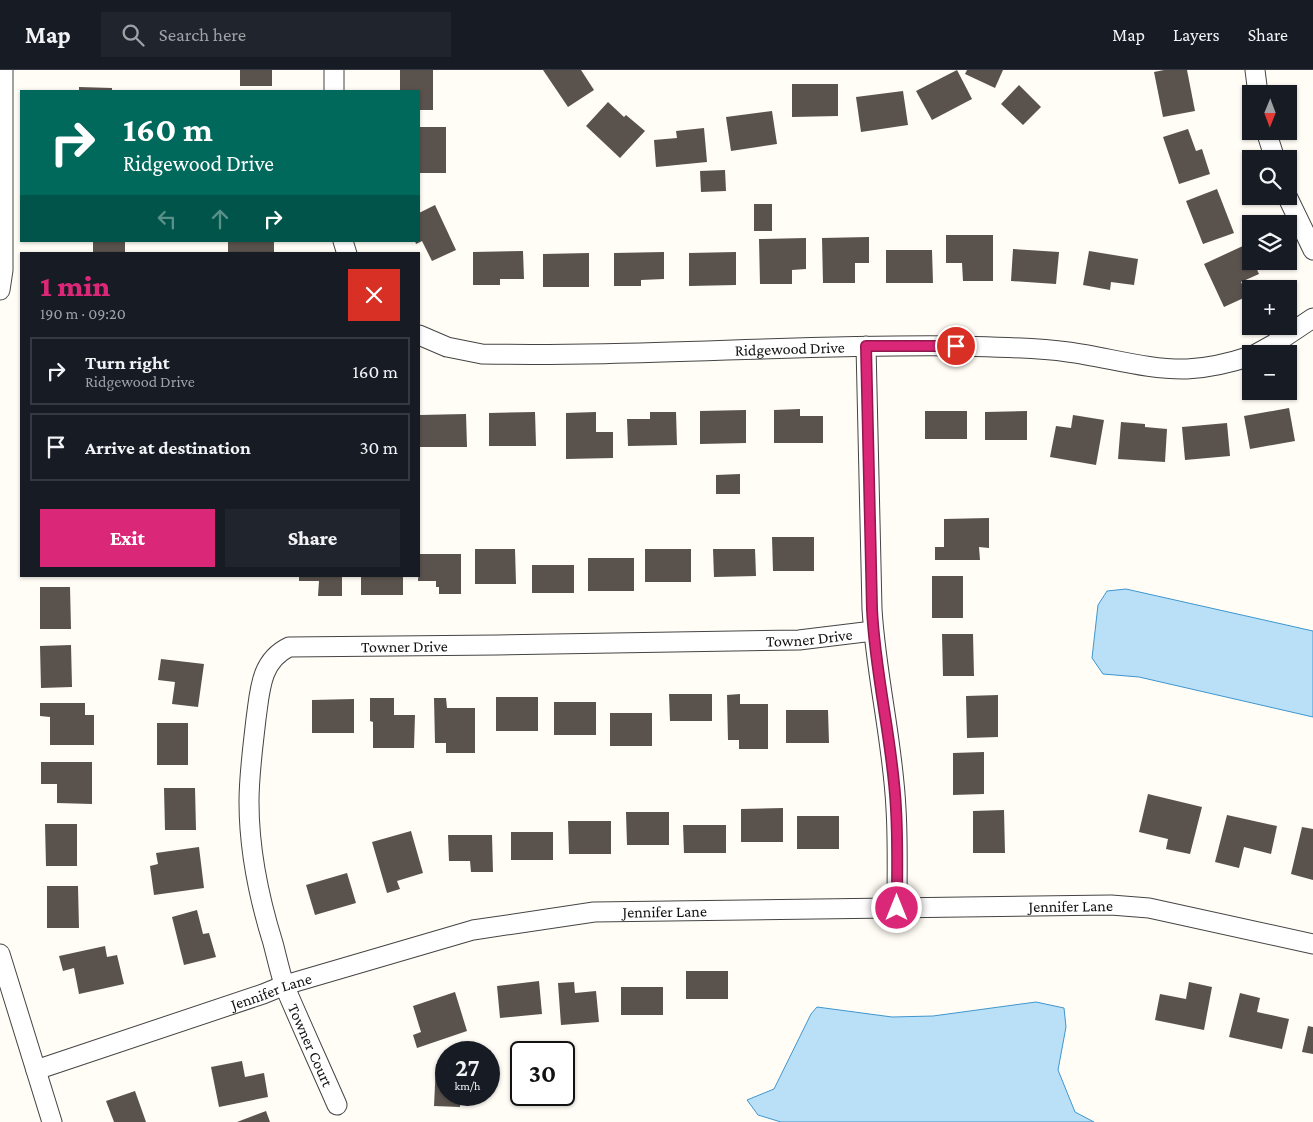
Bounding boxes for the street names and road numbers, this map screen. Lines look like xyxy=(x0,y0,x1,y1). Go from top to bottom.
street label: Ridgewood Drive xyxy=(735,339,845,359)
street label: Towner Drive xyxy=(766,626,853,650)
street label: Towner Drive xyxy=(361,637,448,655)
street label: Jennifer Lane xyxy=(1026,897,1113,916)
street label: Jennifer Lane xyxy=(620,902,707,922)
street label: Jennifer Lane xyxy=(227,970,314,1015)
street label: Towner Court xyxy=(285,1001,337,1090)

